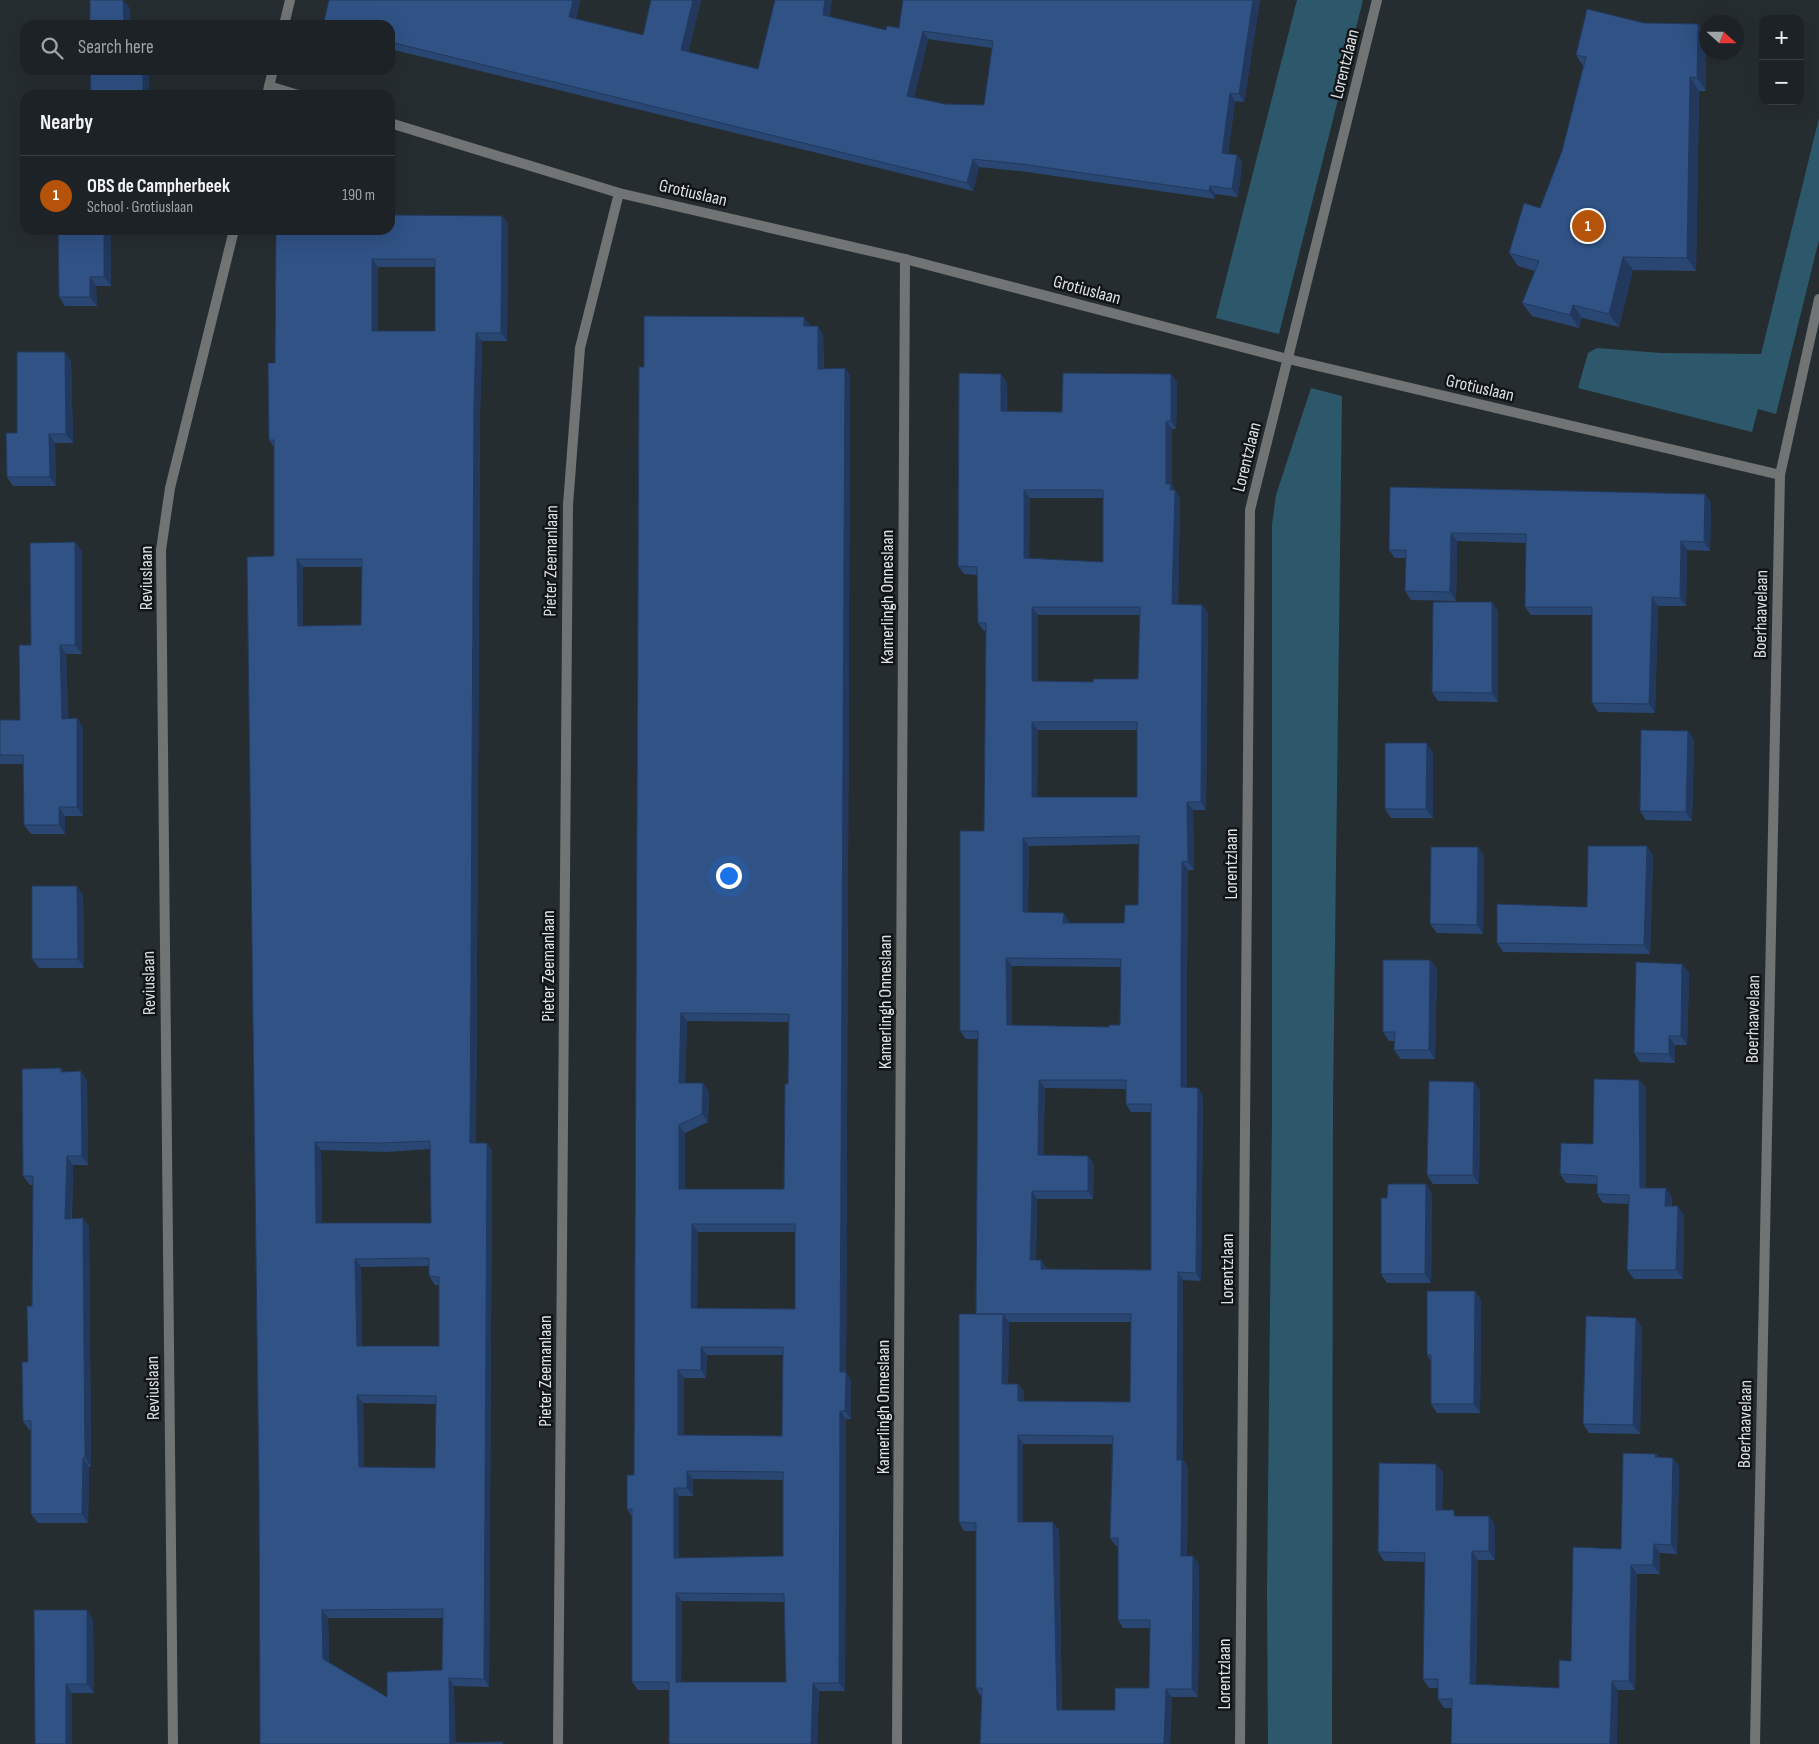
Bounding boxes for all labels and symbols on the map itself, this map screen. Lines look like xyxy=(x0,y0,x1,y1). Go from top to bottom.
north arrow xyxy=(1699,15,1744,60)
street label: Lorentzlaan xyxy=(1326,27,1364,101)
street label: Grotiuslaan xyxy=(657,175,729,211)
pin: 1 xyxy=(1572,207,1604,245)
street label: Grotiuslaan xyxy=(1051,271,1123,309)
street label: Grotiuslaan xyxy=(1444,370,1516,406)
street label: Lorentzlaan xyxy=(1228,420,1266,494)
street label: Pieter Zeemanlaan xyxy=(540,505,562,617)
street label: Kamerlingh Onneslaan xyxy=(877,530,898,664)
street label: Reviuslaan xyxy=(136,546,157,610)
street label: Boerhaavelaan xyxy=(1750,570,1772,658)
street label: Lorentzlaan xyxy=(1221,829,1242,899)
your location xyxy=(716,863,742,889)
street label: Pieter Zeemanlaan xyxy=(538,910,559,1022)
street label: Kamerlingh Onneslaan xyxy=(875,935,896,1069)
street label: Reviuslaan xyxy=(138,951,160,1015)
street label: Boerhaavelaan xyxy=(1742,975,1764,1063)
street label: Lorentzlaan xyxy=(1217,1234,1238,1304)
street label: Pieter Zeemanlaan xyxy=(535,1315,556,1427)
street label: Kamerlingh Onneslaan xyxy=(873,1340,894,1474)
street label: Reviuslaan xyxy=(142,1356,164,1420)
street label: Boerhaavelaan xyxy=(1734,1380,1756,1468)
street label: Lorentzlaan xyxy=(1214,1639,1235,1709)

